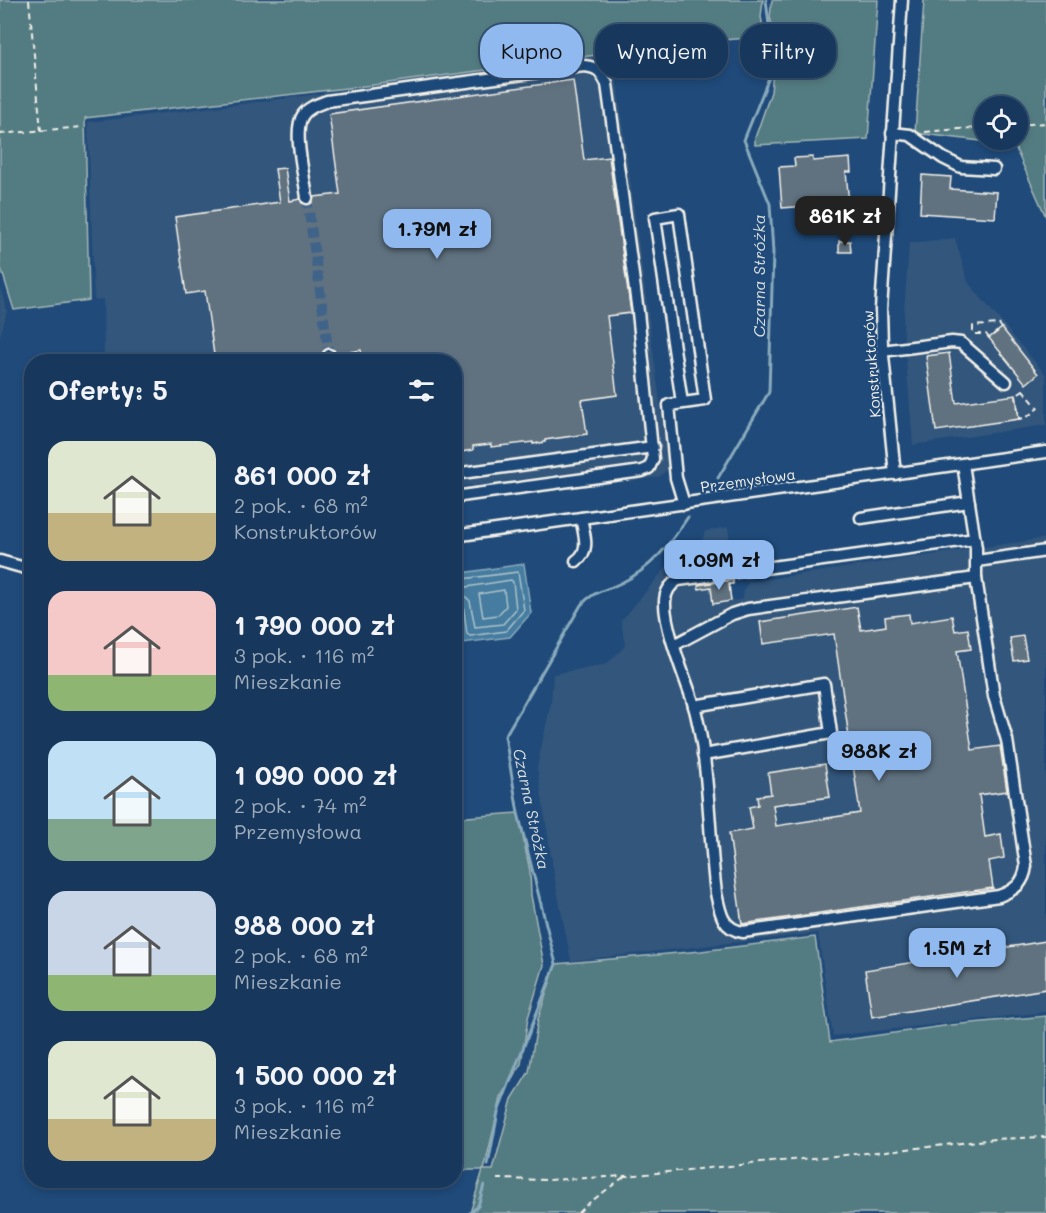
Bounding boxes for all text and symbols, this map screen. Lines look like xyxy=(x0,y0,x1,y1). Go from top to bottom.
chip: Kupno xyxy=(480,24,583,78)
chip: Wynajem xyxy=(595,24,728,78)
chip: Filtry xyxy=(740,24,836,78)
map controls xyxy=(974,96,1028,150)
button: locate xyxy=(974,96,1028,150)
pin: 861K zł xyxy=(790,196,900,247)
text: 861K zł xyxy=(809,202,881,228)
pin: 1.79M zł xyxy=(375,209,499,260)
water label: Czarna Stróżka xyxy=(748,214,769,338)
text: 1.79M zł xyxy=(397,215,477,241)
street label: Konstruktorów xyxy=(857,310,885,418)
text: Oferty: 5 xyxy=(48,373,168,407)
icon: filters xyxy=(405,374,438,407)
text: 861 000 zł xyxy=(234,458,370,492)
street label: Przemysłowa xyxy=(699,463,797,497)
icon: home xyxy=(96,465,168,537)
text: 2 pok. · 68 m² xyxy=(234,492,368,518)
text: Konstruktorów xyxy=(234,518,377,544)
pin: 1.09M zł xyxy=(657,540,781,591)
text: 1.09M zł xyxy=(678,546,760,572)
text: 1 790 000 zł xyxy=(234,608,395,642)
icon: home xyxy=(96,615,168,687)
text: 3 pok. · 116 m² xyxy=(234,642,374,668)
text: Mieszkanie xyxy=(234,668,342,694)
pin: 988K zł xyxy=(824,731,934,782)
text: 988K zł xyxy=(841,737,917,763)
water label: Czarna Stróżka xyxy=(509,747,555,871)
text: 1 090 000 zł xyxy=(234,758,397,792)
icon: home xyxy=(96,765,168,837)
text: 2 pok. · 74 m² xyxy=(234,792,367,818)
text: Przemysłowa xyxy=(234,818,362,844)
text: 988 000 zł xyxy=(234,908,375,942)
icon: home xyxy=(96,915,168,987)
pin: 1.5M zł xyxy=(902,928,1012,979)
text: 1.5M zł xyxy=(923,934,991,960)
text: 2 pok. · 68 m² xyxy=(234,942,368,968)
text: Mieszkanie xyxy=(234,968,342,994)
text: 1 500 000 zł xyxy=(234,1058,396,1092)
icon: home xyxy=(96,1065,168,1137)
text: 3 pok. · 116 m² xyxy=(234,1092,374,1118)
text: Mieszkanie xyxy=(234,1118,342,1144)

